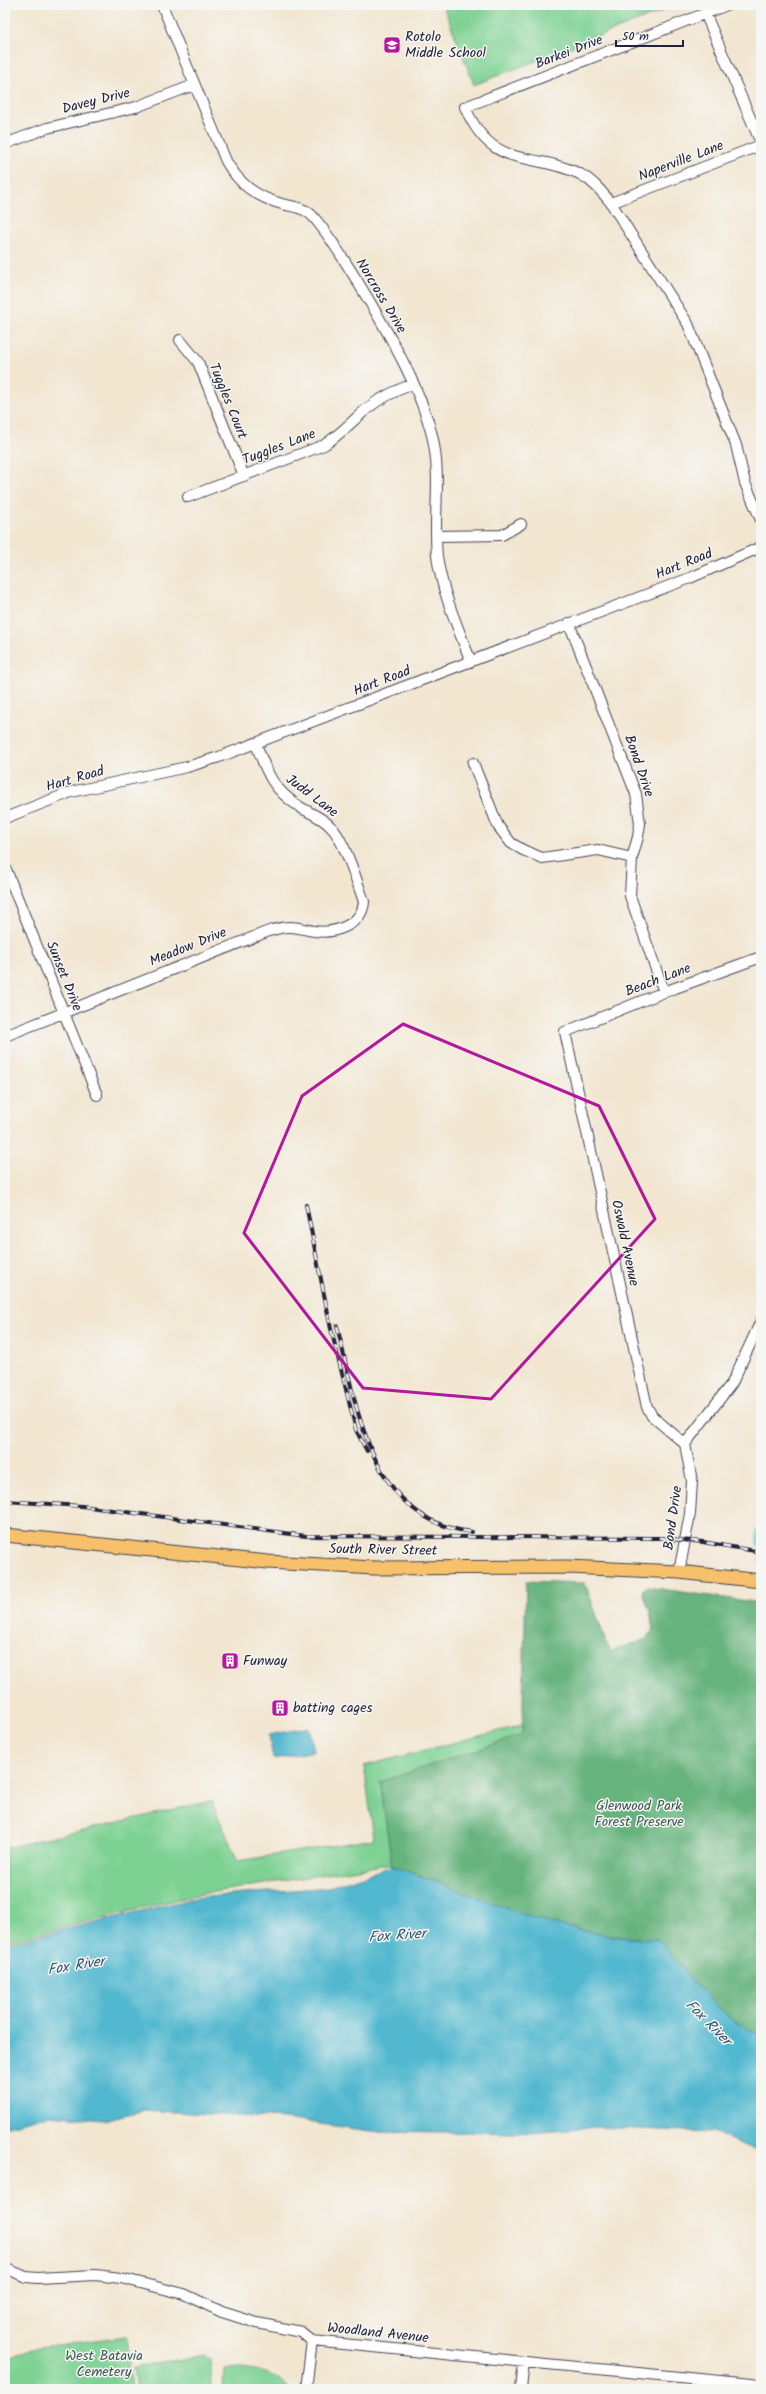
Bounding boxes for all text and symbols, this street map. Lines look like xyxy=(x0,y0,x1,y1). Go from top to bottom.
scale bar xyxy=(616,22,683,48)
place label: Rotolo Middle School xyxy=(405,26,487,64)
text: 50 m xyxy=(622,27,649,46)
street label: Barkei Drive xyxy=(532,29,607,75)
school or university icon: Rotolo Middle School xyxy=(382,35,402,55)
street label: Davey Drive xyxy=(60,82,133,120)
street label: Naperville Lane xyxy=(635,134,727,187)
street label: Norcross Drive xyxy=(350,254,413,338)
street label: Tuggles Court xyxy=(203,360,253,443)
street label: Tuggles Lane xyxy=(239,423,319,471)
street label: Hart Road xyxy=(652,542,717,585)
street label: Hart Road xyxy=(350,660,415,702)
street label: Bond Drive xyxy=(618,732,660,801)
street label: Hart Road xyxy=(43,760,108,798)
street label: Judd Lane xyxy=(281,769,343,824)
street label: Meadow Drive xyxy=(146,921,231,972)
street label: Sunset Drive xyxy=(40,938,88,1015)
street label: Beach Lane xyxy=(622,957,695,1003)
street label: Oswald Avenue xyxy=(605,1198,645,1289)
street label: Bond Drive xyxy=(658,1484,688,1551)
street label: South River Street xyxy=(329,1538,438,1562)
place label: Funway xyxy=(243,1650,288,1672)
building icon: Funway xyxy=(220,1651,240,1671)
place label: batting cages xyxy=(293,1697,373,1719)
building icon: batting cages xyxy=(270,1698,290,1718)
park label: Glenwood Park Forest Preserve xyxy=(594,1795,684,1833)
water label: Fox River xyxy=(368,1922,430,1950)
water label: Fox River xyxy=(46,1949,109,1982)
water label: Fox River xyxy=(679,1994,739,2054)
street label: Woodland Avenue xyxy=(326,2317,431,2349)
park label: West Batavia Cemetery xyxy=(65,2345,143,2383)

